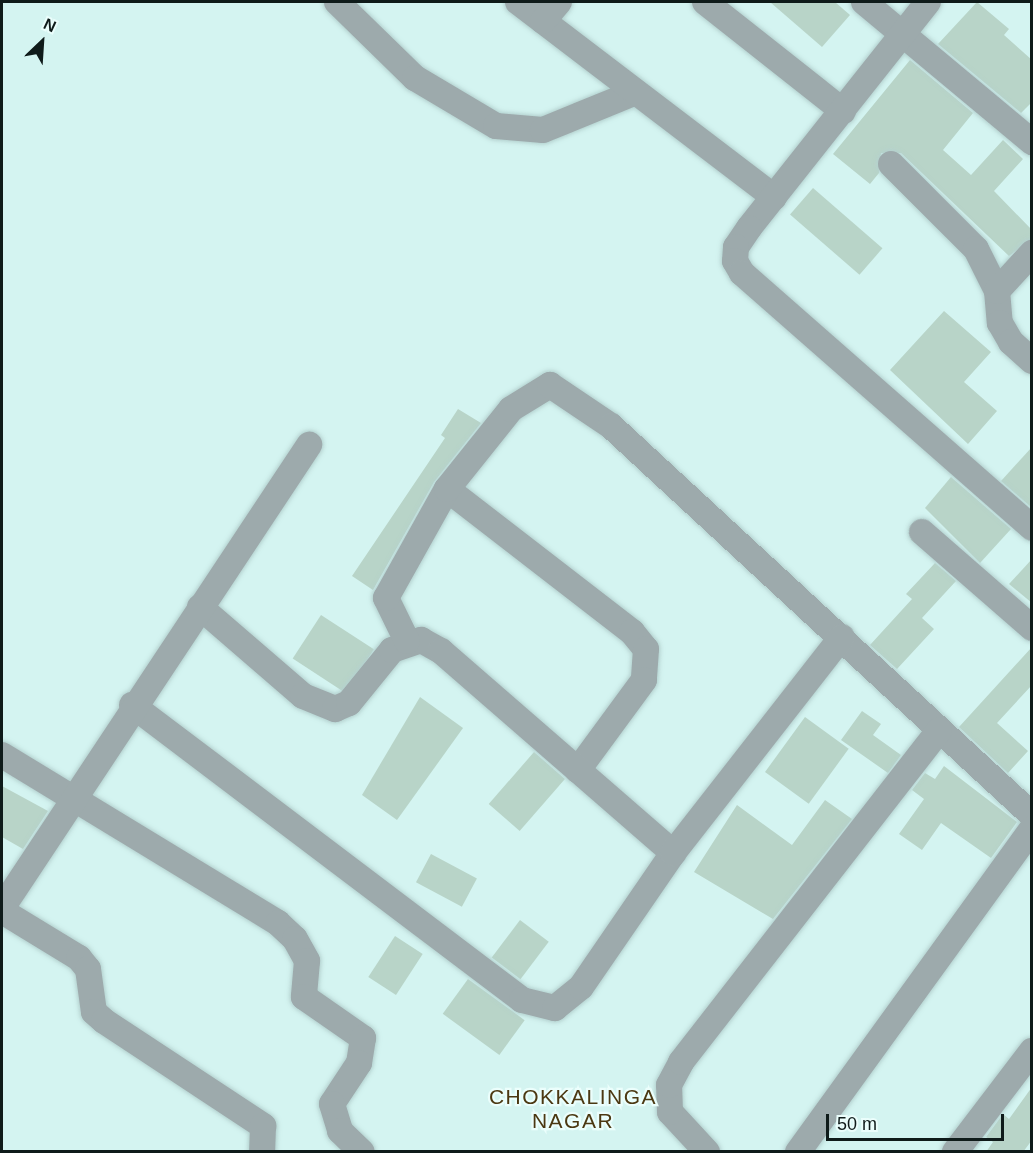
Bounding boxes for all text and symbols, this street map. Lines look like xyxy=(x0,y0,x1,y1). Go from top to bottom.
north arrow xyxy=(12,12,72,72)
text: N xyxy=(41,15,59,35)
district label: CHOKKALINGA NAGAR xyxy=(489,1084,657,1134)
scale bar xyxy=(829,1102,1008,1140)
text: 50 m xyxy=(837,1114,877,1134)

